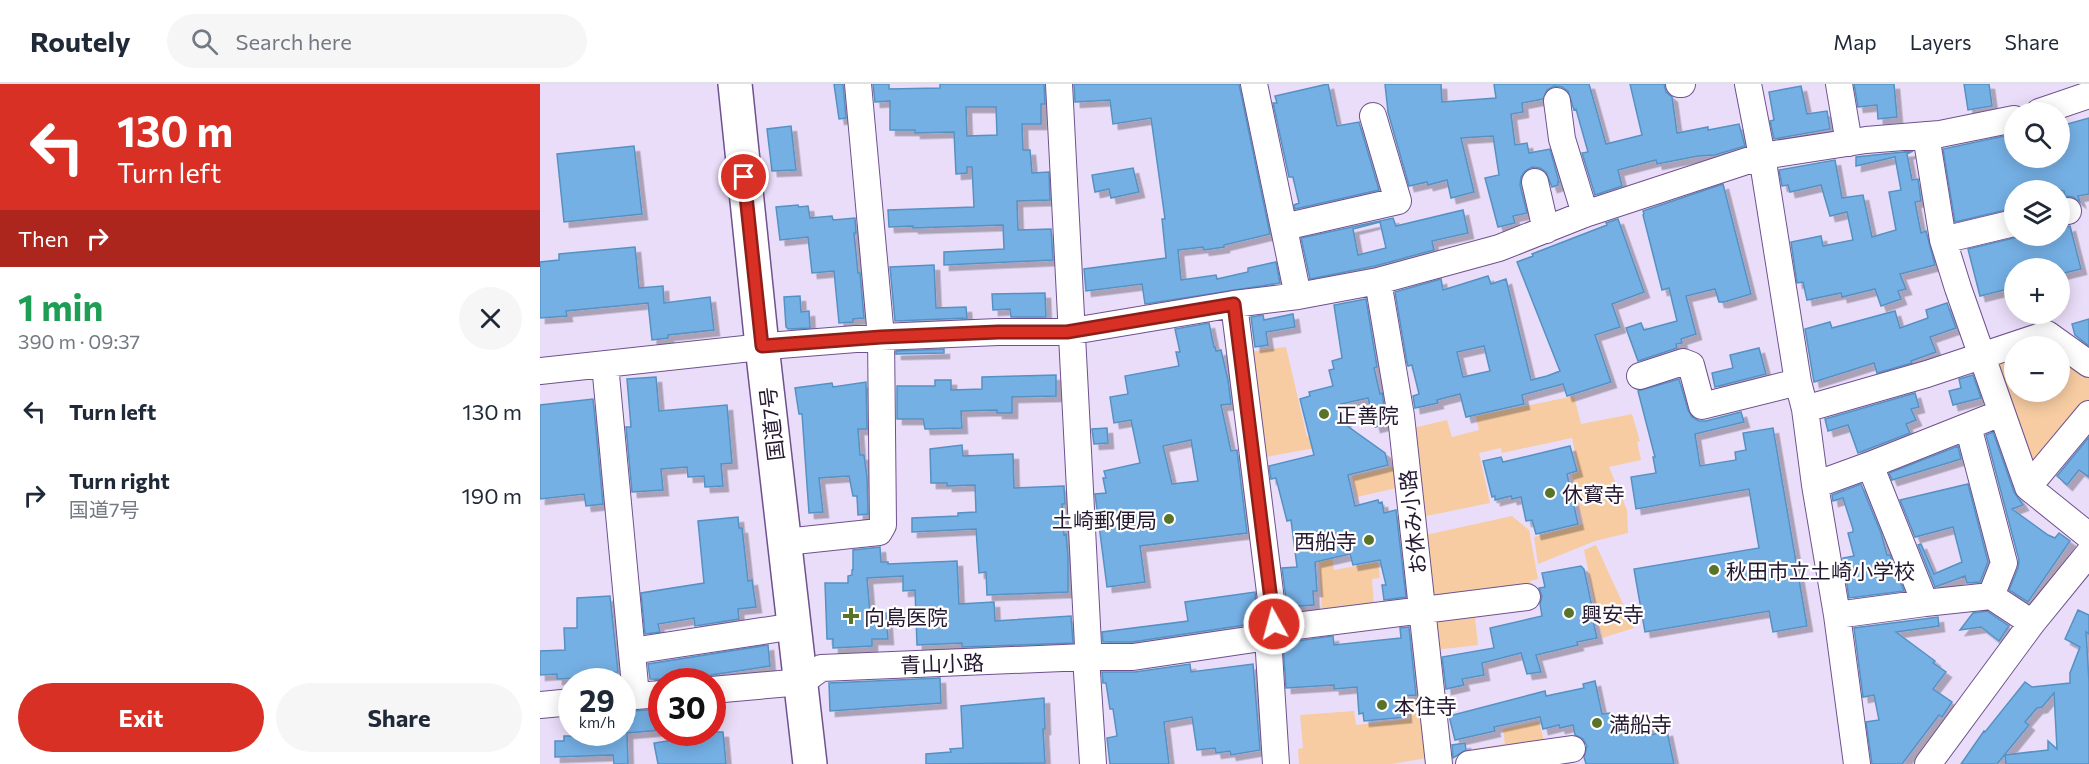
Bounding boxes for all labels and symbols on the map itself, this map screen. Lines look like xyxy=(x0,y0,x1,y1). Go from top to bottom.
pin xyxy=(718,151,769,202)
street label: 国道7号 xyxy=(754,386,788,462)
place label: 正善院 xyxy=(1336,402,1399,427)
marker: 正善院 xyxy=(1317,407,1331,421)
street label: お休み小路 xyxy=(1394,468,1430,576)
place label: 休寳寺 xyxy=(1562,481,1625,506)
marker: 休寳寺 xyxy=(1543,486,1557,500)
place label: 土崎郵便局 xyxy=(1052,507,1157,532)
marker: 土崎郵便局 xyxy=(1162,512,1176,526)
place label: 西船寺 xyxy=(1294,528,1357,553)
marker: 西船寺 xyxy=(1362,533,1376,547)
place label: 秋田市立土崎小学校 xyxy=(1726,558,1915,583)
marker: 秋田市立土崎小学校 xyxy=(1707,563,1721,577)
position arrow xyxy=(1242,592,1306,656)
place label: 興安寺 xyxy=(1581,601,1644,626)
place label: 向島医院 xyxy=(864,604,948,629)
marker: 興安寺 xyxy=(1562,606,1576,620)
marker: 向島医院 xyxy=(842,607,860,625)
street label: 青山小路 xyxy=(900,649,984,677)
speed limit sign: 30 xyxy=(648,668,726,746)
place label: 本住寺 xyxy=(1394,693,1457,718)
marker: 本住寺 xyxy=(1375,698,1389,712)
place label: 満船寺 xyxy=(1609,711,1672,736)
marker: 満船寺 xyxy=(1590,716,1604,730)

